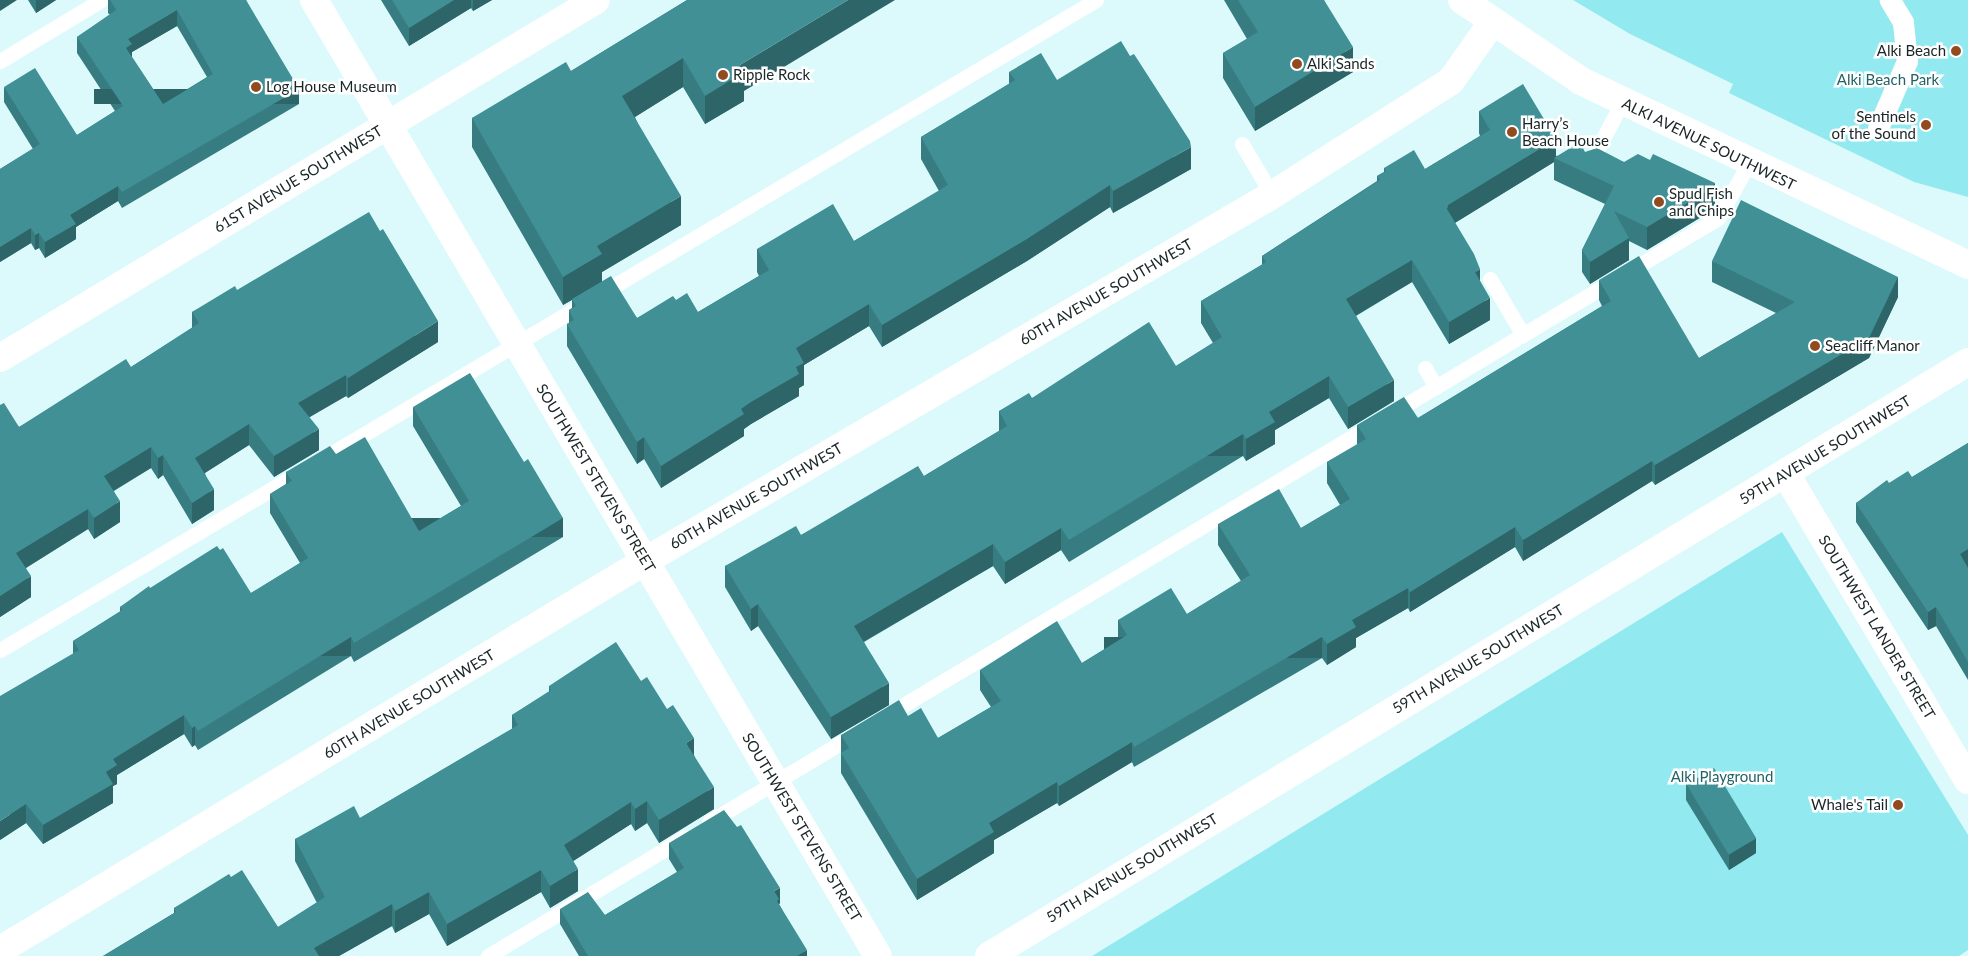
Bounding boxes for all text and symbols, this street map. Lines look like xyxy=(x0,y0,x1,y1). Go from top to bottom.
place label: Alki Beach xyxy=(1877,42,1946,60)
marker: Alki Beach xyxy=(1950,45,1962,57)
place label: Alki Sands xyxy=(1307,55,1374,73)
marker: Alki Sands xyxy=(1291,58,1303,70)
place label: Ripple Rock xyxy=(733,66,810,84)
marker: Ripple Rock xyxy=(717,69,729,81)
park label: Alki Beach Park xyxy=(1837,71,1939,89)
place label: Log House Museum xyxy=(266,78,397,96)
marker: Log House Museum xyxy=(250,81,262,93)
street label: ALKI AVENUE SOUTHWEST xyxy=(1619,94,1799,194)
place label: Sentinels of the Sound xyxy=(1831,107,1916,142)
place label: Harry’s Beach House xyxy=(1522,114,1609,149)
marker: Sentinels of the Sound xyxy=(1920,119,1932,131)
street label: 61ST AVENUE SOUTHWEST xyxy=(210,121,386,237)
marker: Harry’s Beach House xyxy=(1506,126,1518,138)
place label: Spud Fish and Chips xyxy=(1669,184,1734,219)
marker: Spud Fish and Chips xyxy=(1653,196,1665,208)
street label: 60TH AVENUE SOUTHWEST xyxy=(1016,235,1196,349)
place label: Seacliff Manor xyxy=(1825,337,1920,355)
marker: Seacliff Manor xyxy=(1809,340,1821,352)
street label: SOUTHWEST STEVENS STREET xyxy=(532,380,660,576)
street label: 59TH AVENUE SOUTHWEST xyxy=(1736,391,1914,509)
street label: 60TH AVENUE SOUTHWEST xyxy=(666,439,846,553)
street label: SOUTHWEST LANDER STREET xyxy=(1815,532,1939,722)
street label: 59TH AVENUE SOUTHWEST xyxy=(1389,600,1567,718)
street label: 60TH AVENUE SOUTHWEST xyxy=(320,645,498,763)
street label: SOUTHWEST STEVENS STREET xyxy=(738,729,866,925)
park label: Alki Playground xyxy=(1671,768,1773,786)
place label: Whale's Tail xyxy=(1811,796,1888,814)
marker: Whale's Tail xyxy=(1892,799,1904,811)
street label: 59TH AVENUE SOUTHWEST xyxy=(1043,809,1221,927)

